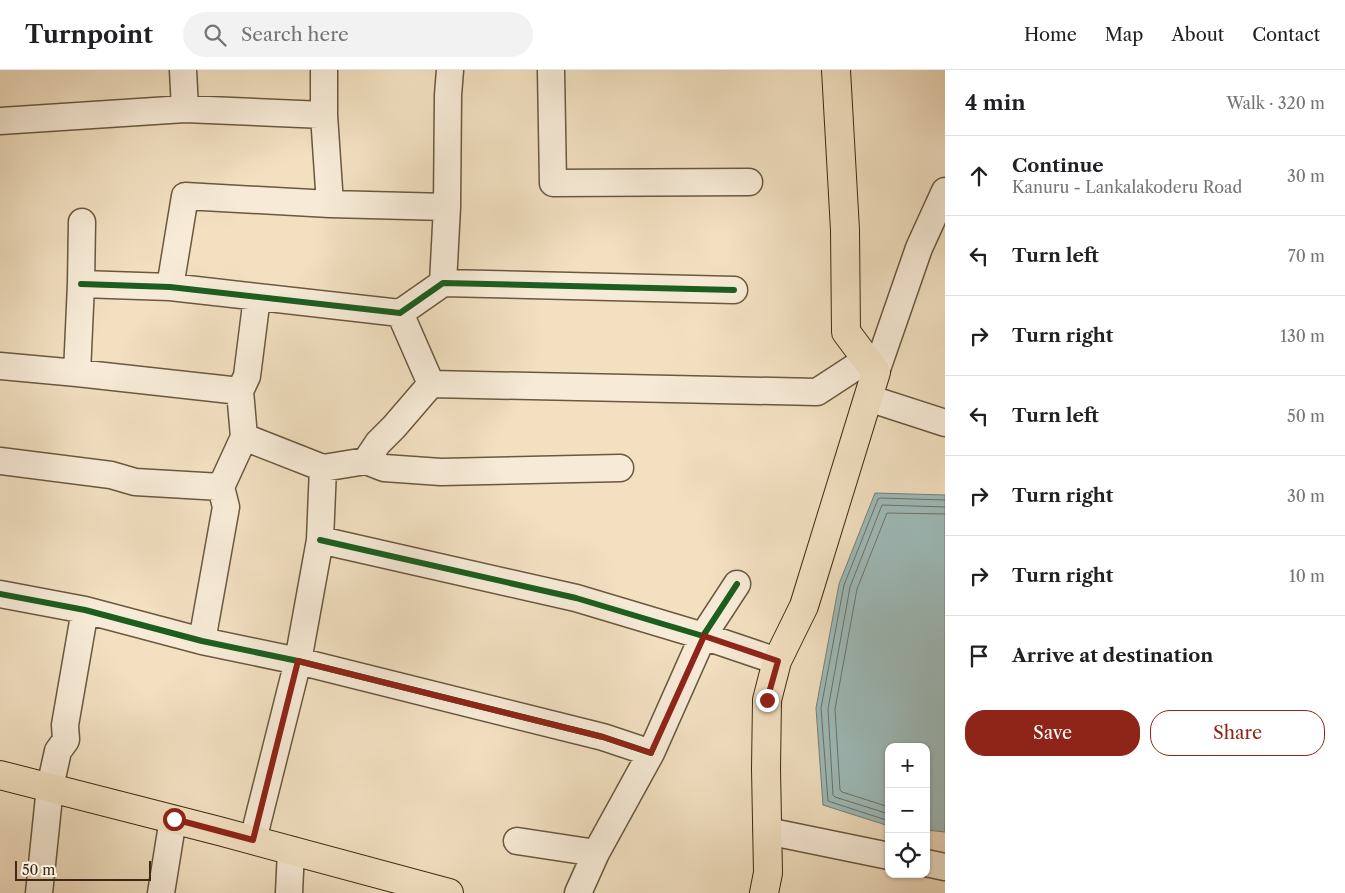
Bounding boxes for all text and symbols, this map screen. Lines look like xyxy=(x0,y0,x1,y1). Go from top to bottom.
search box xyxy=(183,12,533,57)
text: Turnpoint xyxy=(25,20,153,49)
icon: search xyxy=(201,21,229,49)
text: Search here xyxy=(241,23,349,46)
text: Home xyxy=(1024,24,1077,46)
text: Map xyxy=(1105,24,1143,46)
text: About xyxy=(1171,24,1224,46)
text: Contact xyxy=(1252,24,1320,46)
text: 4 min xyxy=(965,90,1026,115)
text: Walk · 320 m xyxy=(1226,93,1325,113)
text: Continue xyxy=(1012,154,1104,177)
icon: ahead xyxy=(965,162,993,190)
text: 30 m xyxy=(1287,166,1325,186)
text: Kanuru - Lankalakoderu Road xyxy=(1012,177,1242,197)
icon: left xyxy=(965,242,993,270)
text: Turn left xyxy=(1012,244,1099,267)
text: 70 m xyxy=(1288,246,1325,266)
icon: right xyxy=(965,322,993,350)
text: Turn right xyxy=(1012,324,1113,347)
text: 130 m xyxy=(1280,326,1325,346)
icon: left xyxy=(965,402,993,430)
text: Turn left xyxy=(1012,404,1099,427)
text: 50 m xyxy=(1287,406,1325,426)
icon: right xyxy=(965,482,993,510)
text: Turn right xyxy=(1012,484,1113,507)
text: 30 m xyxy=(1287,486,1325,506)
icon: right xyxy=(965,562,993,590)
text: Turn right xyxy=(1012,564,1113,587)
text: 10 m xyxy=(1289,566,1325,586)
icon: arrive xyxy=(965,642,993,670)
text: Arrive at destination xyxy=(1012,644,1213,667)
route end xyxy=(756,689,779,712)
button: Save xyxy=(965,710,1140,756)
button: Share xyxy=(1150,710,1325,756)
map controls xyxy=(885,743,930,878)
button: + xyxy=(885,743,930,788)
button: − xyxy=(885,788,930,833)
route start xyxy=(163,808,186,831)
button: locate xyxy=(885,833,930,878)
scale bar xyxy=(15,858,151,881)
text: 50 m xyxy=(22,861,55,879)

